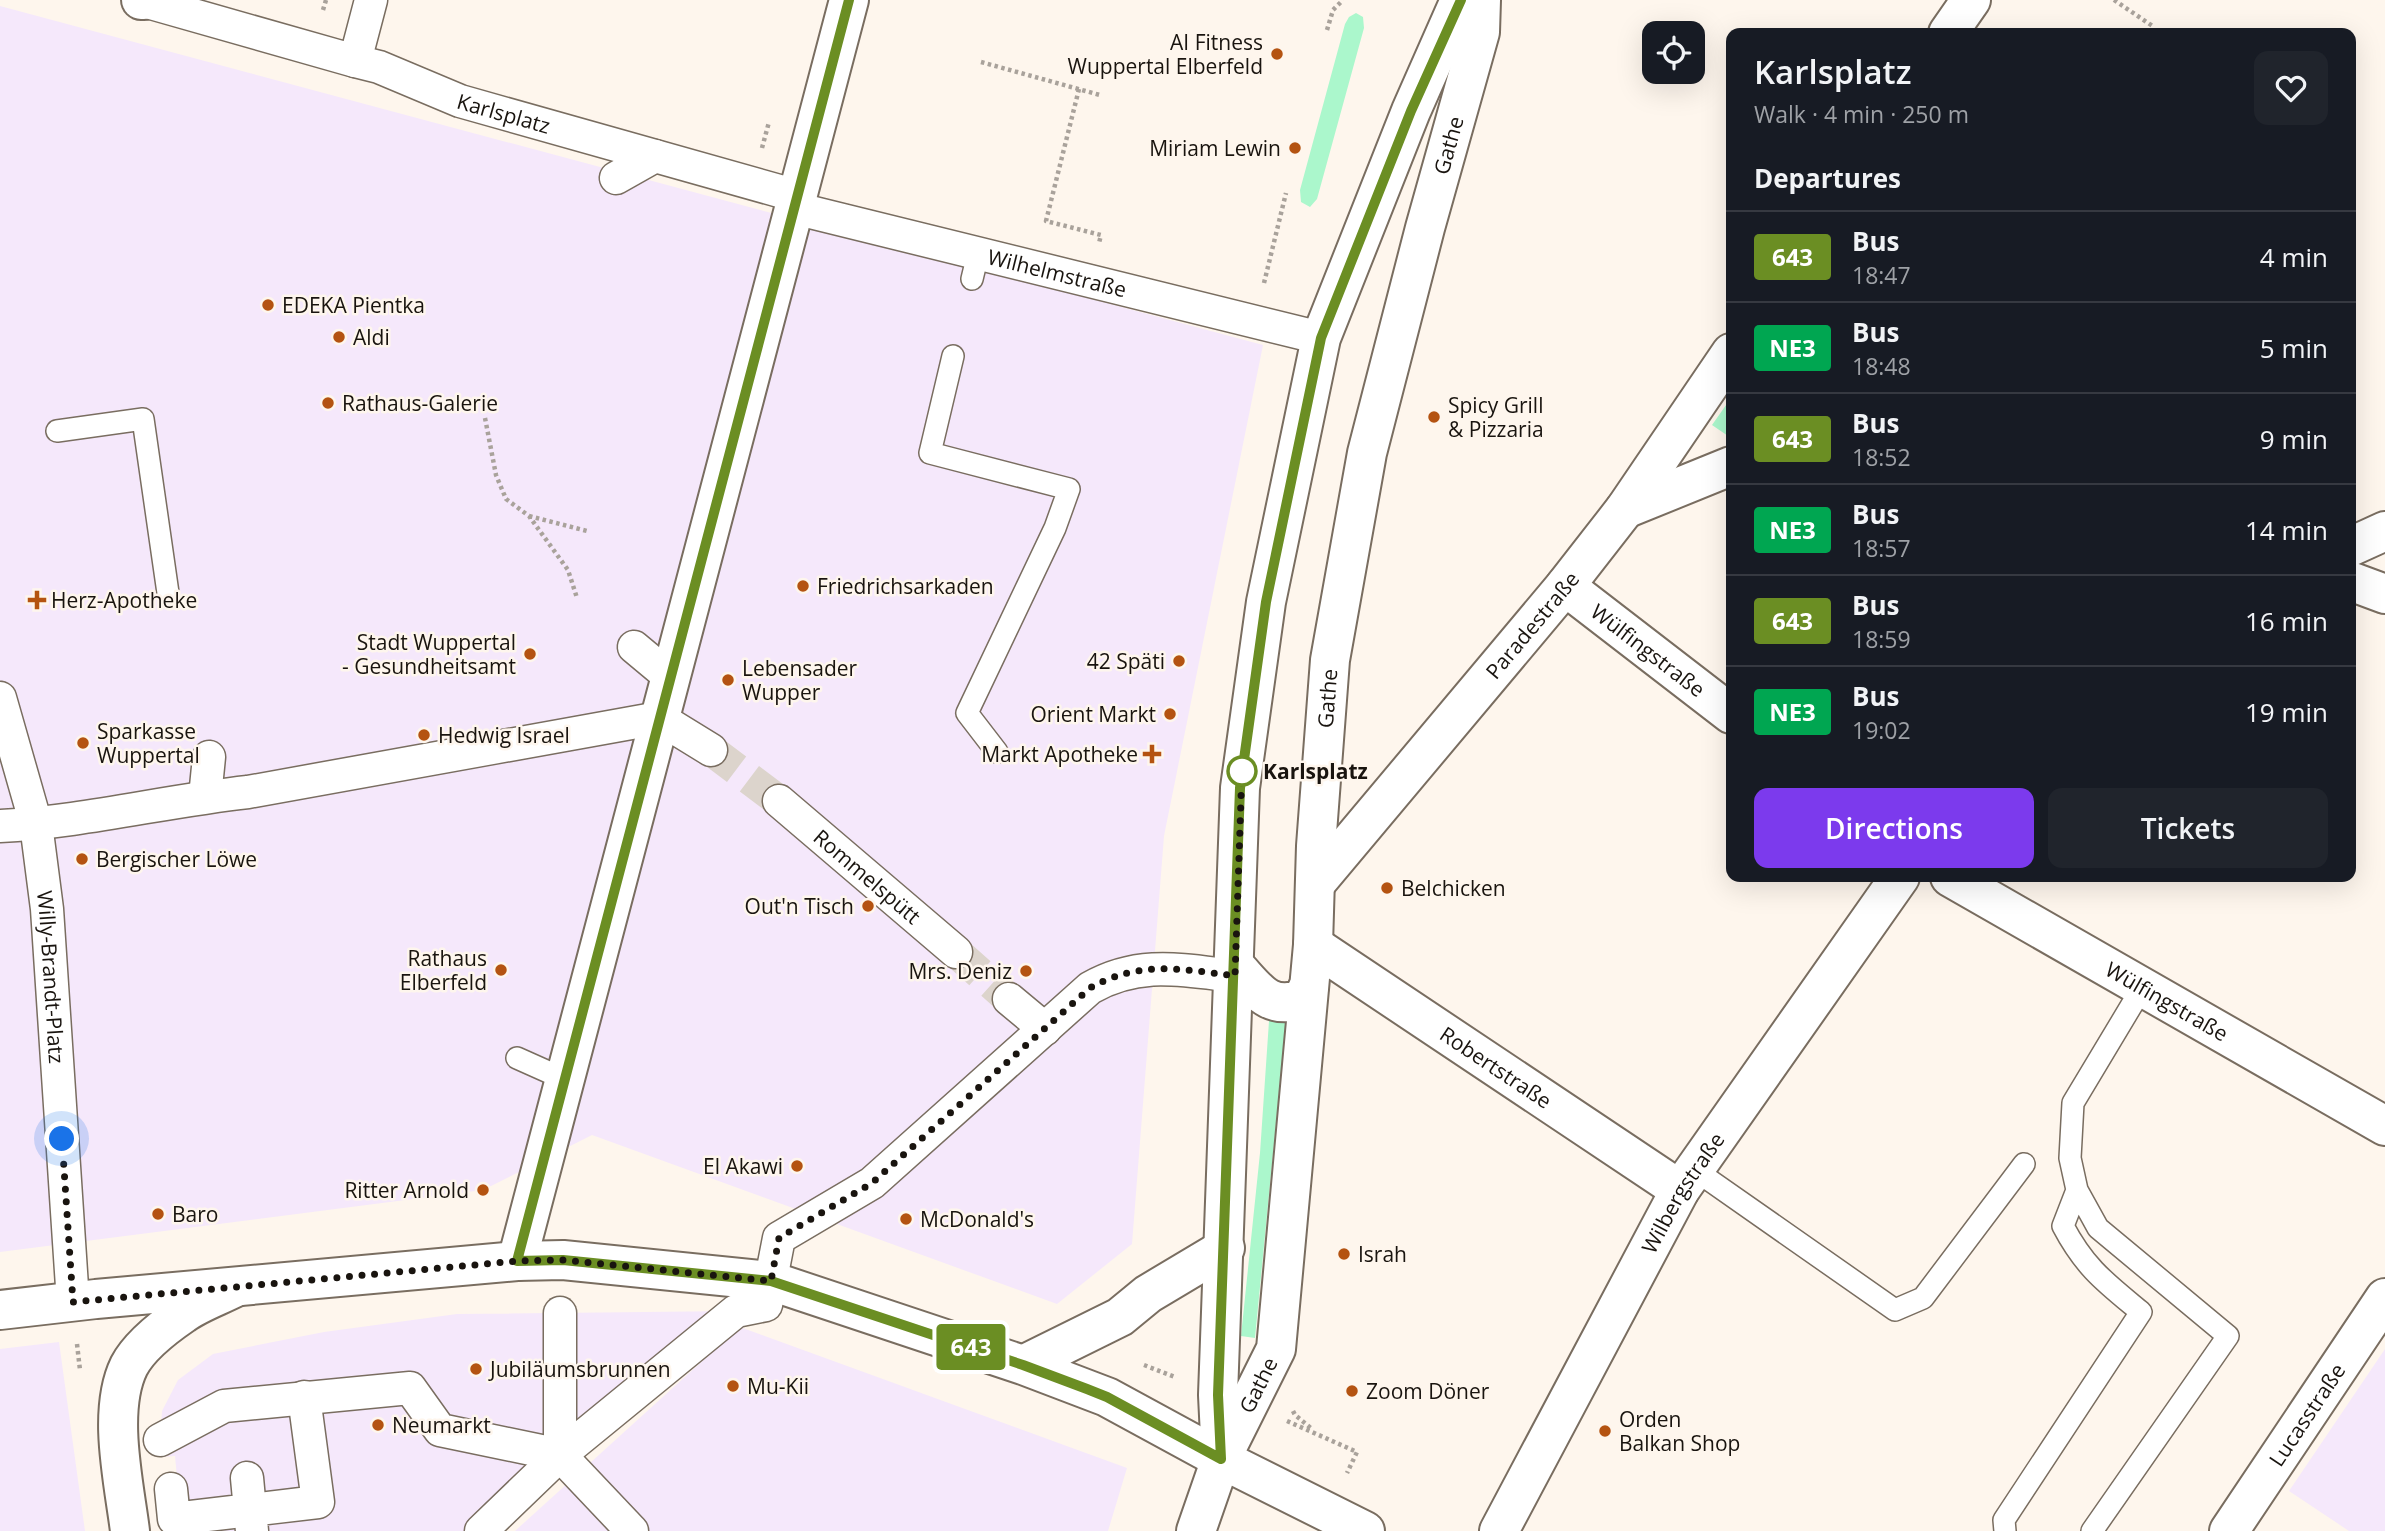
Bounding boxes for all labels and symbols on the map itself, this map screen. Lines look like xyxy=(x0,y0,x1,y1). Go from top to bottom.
place label: AI Fitness Wuppertal Elberfeld xyxy=(1068,28,1263,80)
marker: AI Fitness Wuppertal Elberfeld xyxy=(1269,46,1285,62)
street label: Karlsplatz xyxy=(454,87,554,140)
street label: Gathe xyxy=(1427,113,1470,178)
place label: Miriam Lewin xyxy=(1149,134,1281,162)
marker: Miriam Lewin xyxy=(1287,140,1303,156)
street label: Wilhelmstraße xyxy=(985,242,1129,304)
place label: EDEKA Pientka xyxy=(282,291,425,319)
marker: EDEKA Pientka xyxy=(260,297,276,313)
place label: Aldi xyxy=(353,323,390,351)
marker: Aldi xyxy=(331,329,347,345)
place label: Rathaus-Galerie xyxy=(342,389,498,417)
place label: Spicy Grill & Pizzaria xyxy=(1448,391,1544,443)
marker: Rathaus-Galerie xyxy=(320,395,336,411)
marker: Spicy Grill & Pizzaria xyxy=(1426,409,1442,425)
street label: Paradestraße xyxy=(1479,566,1585,685)
place label: Friedrichsarkaden xyxy=(817,572,994,600)
marker: Friedrichsarkaden xyxy=(795,578,811,594)
place label: Herz-Apotheke xyxy=(51,586,197,614)
marker: Herz-Apotheke xyxy=(29,592,45,608)
street label: Wülfingstraße xyxy=(1585,597,1711,703)
place label: Stadt Wuppertal - Gesundheitsamt xyxy=(342,628,516,680)
marker: Stadt Wuppertal - Gesundheitsamt xyxy=(522,646,538,662)
place label: 42 Späti xyxy=(1087,647,1165,675)
marker: 42 Späti xyxy=(1171,653,1187,669)
place label: Lebensader Wupper xyxy=(742,654,858,706)
street label: Gathe xyxy=(1311,668,1343,729)
marker: Lebensader Wupper xyxy=(720,672,736,688)
place label: Orient Markt xyxy=(1031,700,1156,728)
marker: Orient Markt xyxy=(1162,706,1178,722)
place label: Sparkasse Wuppertal xyxy=(97,717,200,769)
place label: Hedwig Israel xyxy=(438,721,570,749)
marker: Hedwig Israel xyxy=(416,727,432,743)
marker: Sparkasse Wuppertal xyxy=(75,735,91,751)
place label: Markt Apotheke xyxy=(981,740,1138,768)
marker: Markt Apotheke xyxy=(1144,746,1160,762)
marker: Karlsplatz xyxy=(1227,756,1257,786)
place label: Karlsplatz xyxy=(1263,757,1368,785)
street label: Rommelspütt xyxy=(808,823,927,930)
place label: Bergischer Löwe xyxy=(96,845,257,873)
marker: Bergischer Löwe xyxy=(74,851,90,867)
place label: Belchicken xyxy=(1401,874,1506,902)
marker: Belchicken xyxy=(1379,880,1395,896)
street label: Willy-Brandt-Platz xyxy=(31,889,71,1065)
place label: Out'n Tisch xyxy=(745,892,854,920)
marker: Out'n Tisch xyxy=(860,898,876,914)
place label: Rathaus Elberfeld xyxy=(400,944,487,996)
street label: Wülfingstraße xyxy=(2101,955,2233,1047)
place label: Mrs. Deniz xyxy=(908,957,1012,985)
marker: Rathaus Elberfeld xyxy=(493,962,509,978)
marker: Mrs. Deniz xyxy=(1018,963,1034,979)
street label: Robertstraße xyxy=(1435,1020,1557,1115)
your location xyxy=(44,1121,79,1156)
street label: Wilbergstraße xyxy=(1635,1127,1730,1258)
place label: El Akawi xyxy=(703,1152,783,1180)
marker: El Akawi xyxy=(789,1158,805,1174)
place label: Ritter Arnold xyxy=(344,1176,469,1204)
marker: Ritter Arnold xyxy=(475,1182,491,1198)
place label: Baro xyxy=(172,1200,218,1228)
place label: McDonald's xyxy=(920,1205,1034,1233)
marker: Baro xyxy=(150,1206,166,1222)
marker: McDonald's xyxy=(898,1211,914,1227)
place label: Israh xyxy=(1358,1240,1407,1268)
marker: Israh xyxy=(1336,1246,1352,1262)
line badge: 643 xyxy=(931,1324,1011,1370)
street label: Gathe xyxy=(1232,1352,1284,1418)
place label: Jubiläumsbrunnen xyxy=(488,1355,671,1383)
street label: Lucasstraße xyxy=(2262,1358,2351,1472)
marker: Jubiläumsbrunnen xyxy=(468,1361,484,1377)
place label: Mu-Kii xyxy=(747,1372,809,1400)
place label: Zoom Döner xyxy=(1366,1377,1490,1405)
marker: Mu-Kii xyxy=(725,1378,741,1394)
marker: Zoom Döner xyxy=(1344,1383,1360,1399)
place label: Orden Balkan Shop xyxy=(1619,1405,1740,1457)
place label: Neumarkt xyxy=(392,1411,491,1439)
marker: Neumarkt xyxy=(370,1417,386,1433)
marker: Orden Balkan Shop xyxy=(1597,1423,1613,1439)

